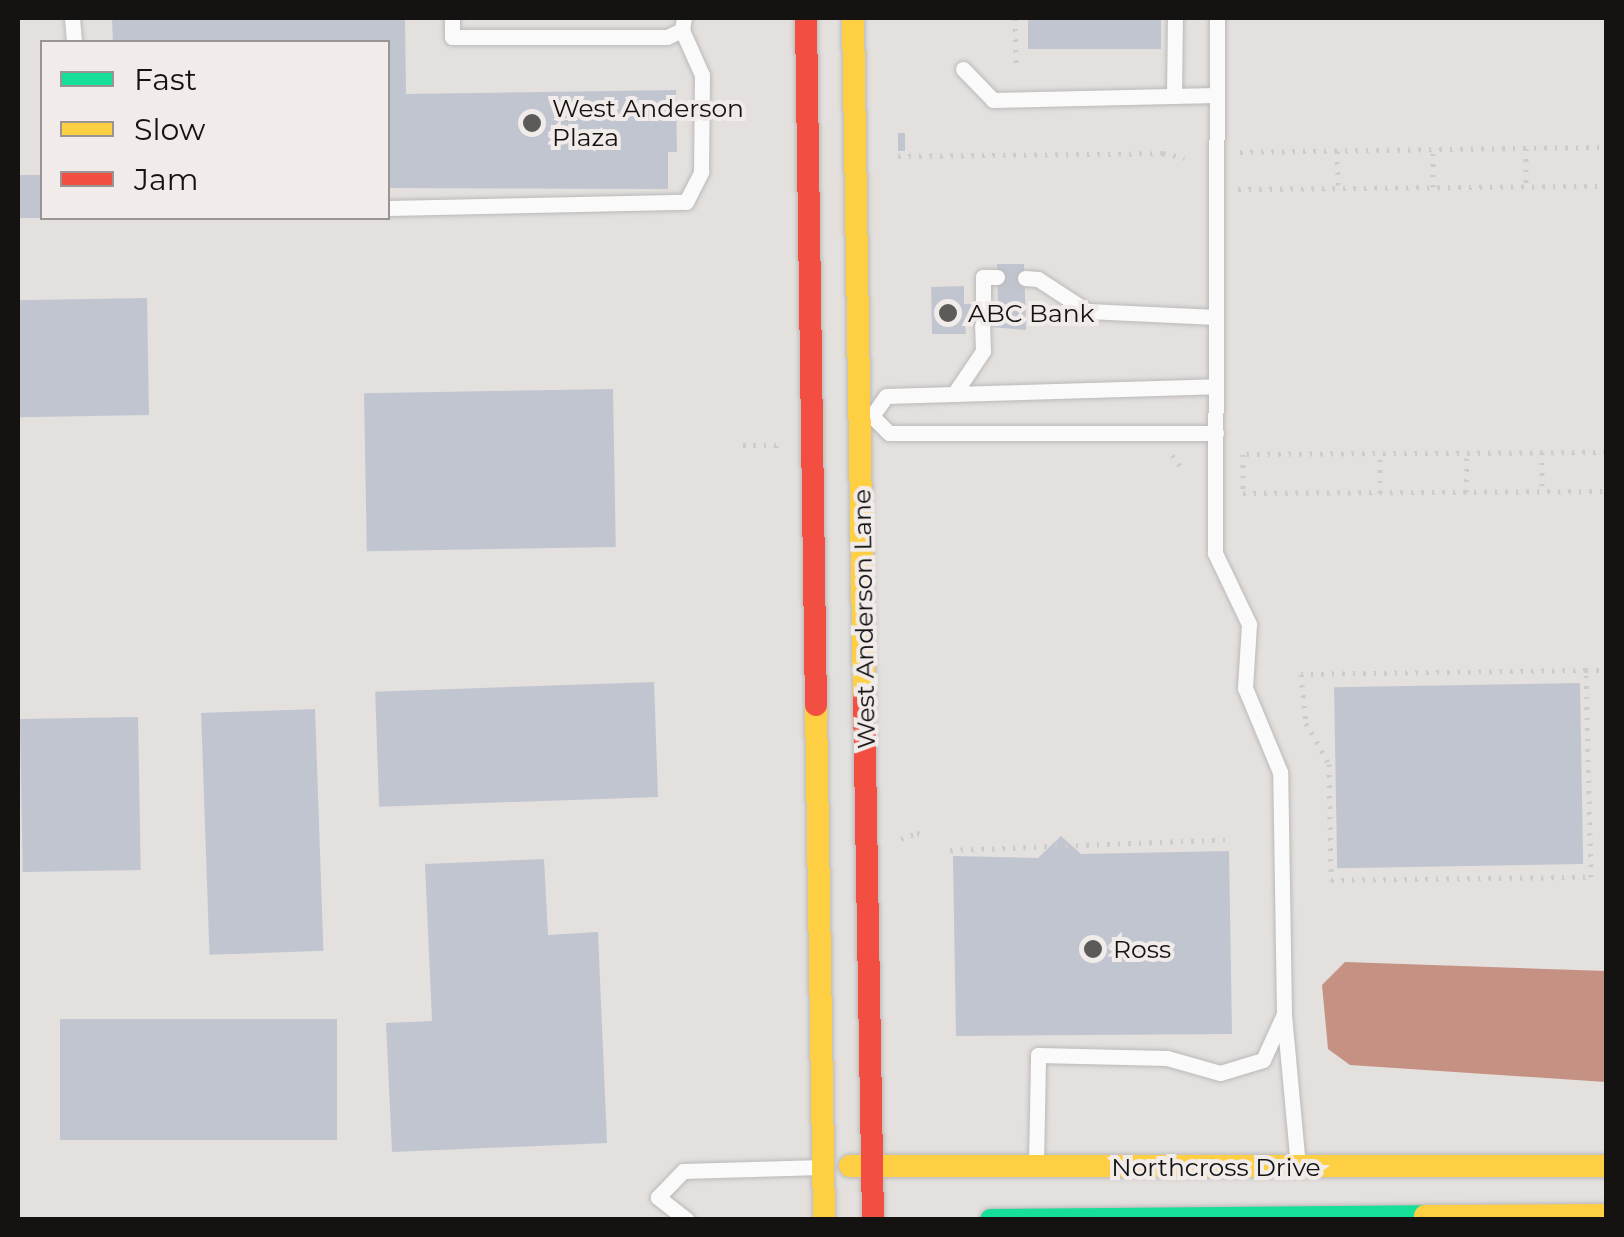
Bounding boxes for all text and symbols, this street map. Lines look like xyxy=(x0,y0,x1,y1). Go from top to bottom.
legend xyxy=(40,40,390,220)
text: Fast xyxy=(134,61,197,98)
place label: West Anderson Plaza xyxy=(552,94,744,153)
text: Slow xyxy=(134,111,205,148)
marker: West Anderson Plaza xyxy=(521,112,543,134)
text: Jam xyxy=(134,161,199,198)
place label: ABC Bank xyxy=(968,298,1094,328)
marker: ABC Bank xyxy=(937,302,959,324)
street label: West Anderson Lane xyxy=(847,489,881,749)
place label: Ross xyxy=(1113,934,1171,964)
marker: Ross xyxy=(1082,938,1104,960)
street label: Northcross Drive xyxy=(1111,1152,1321,1182)

